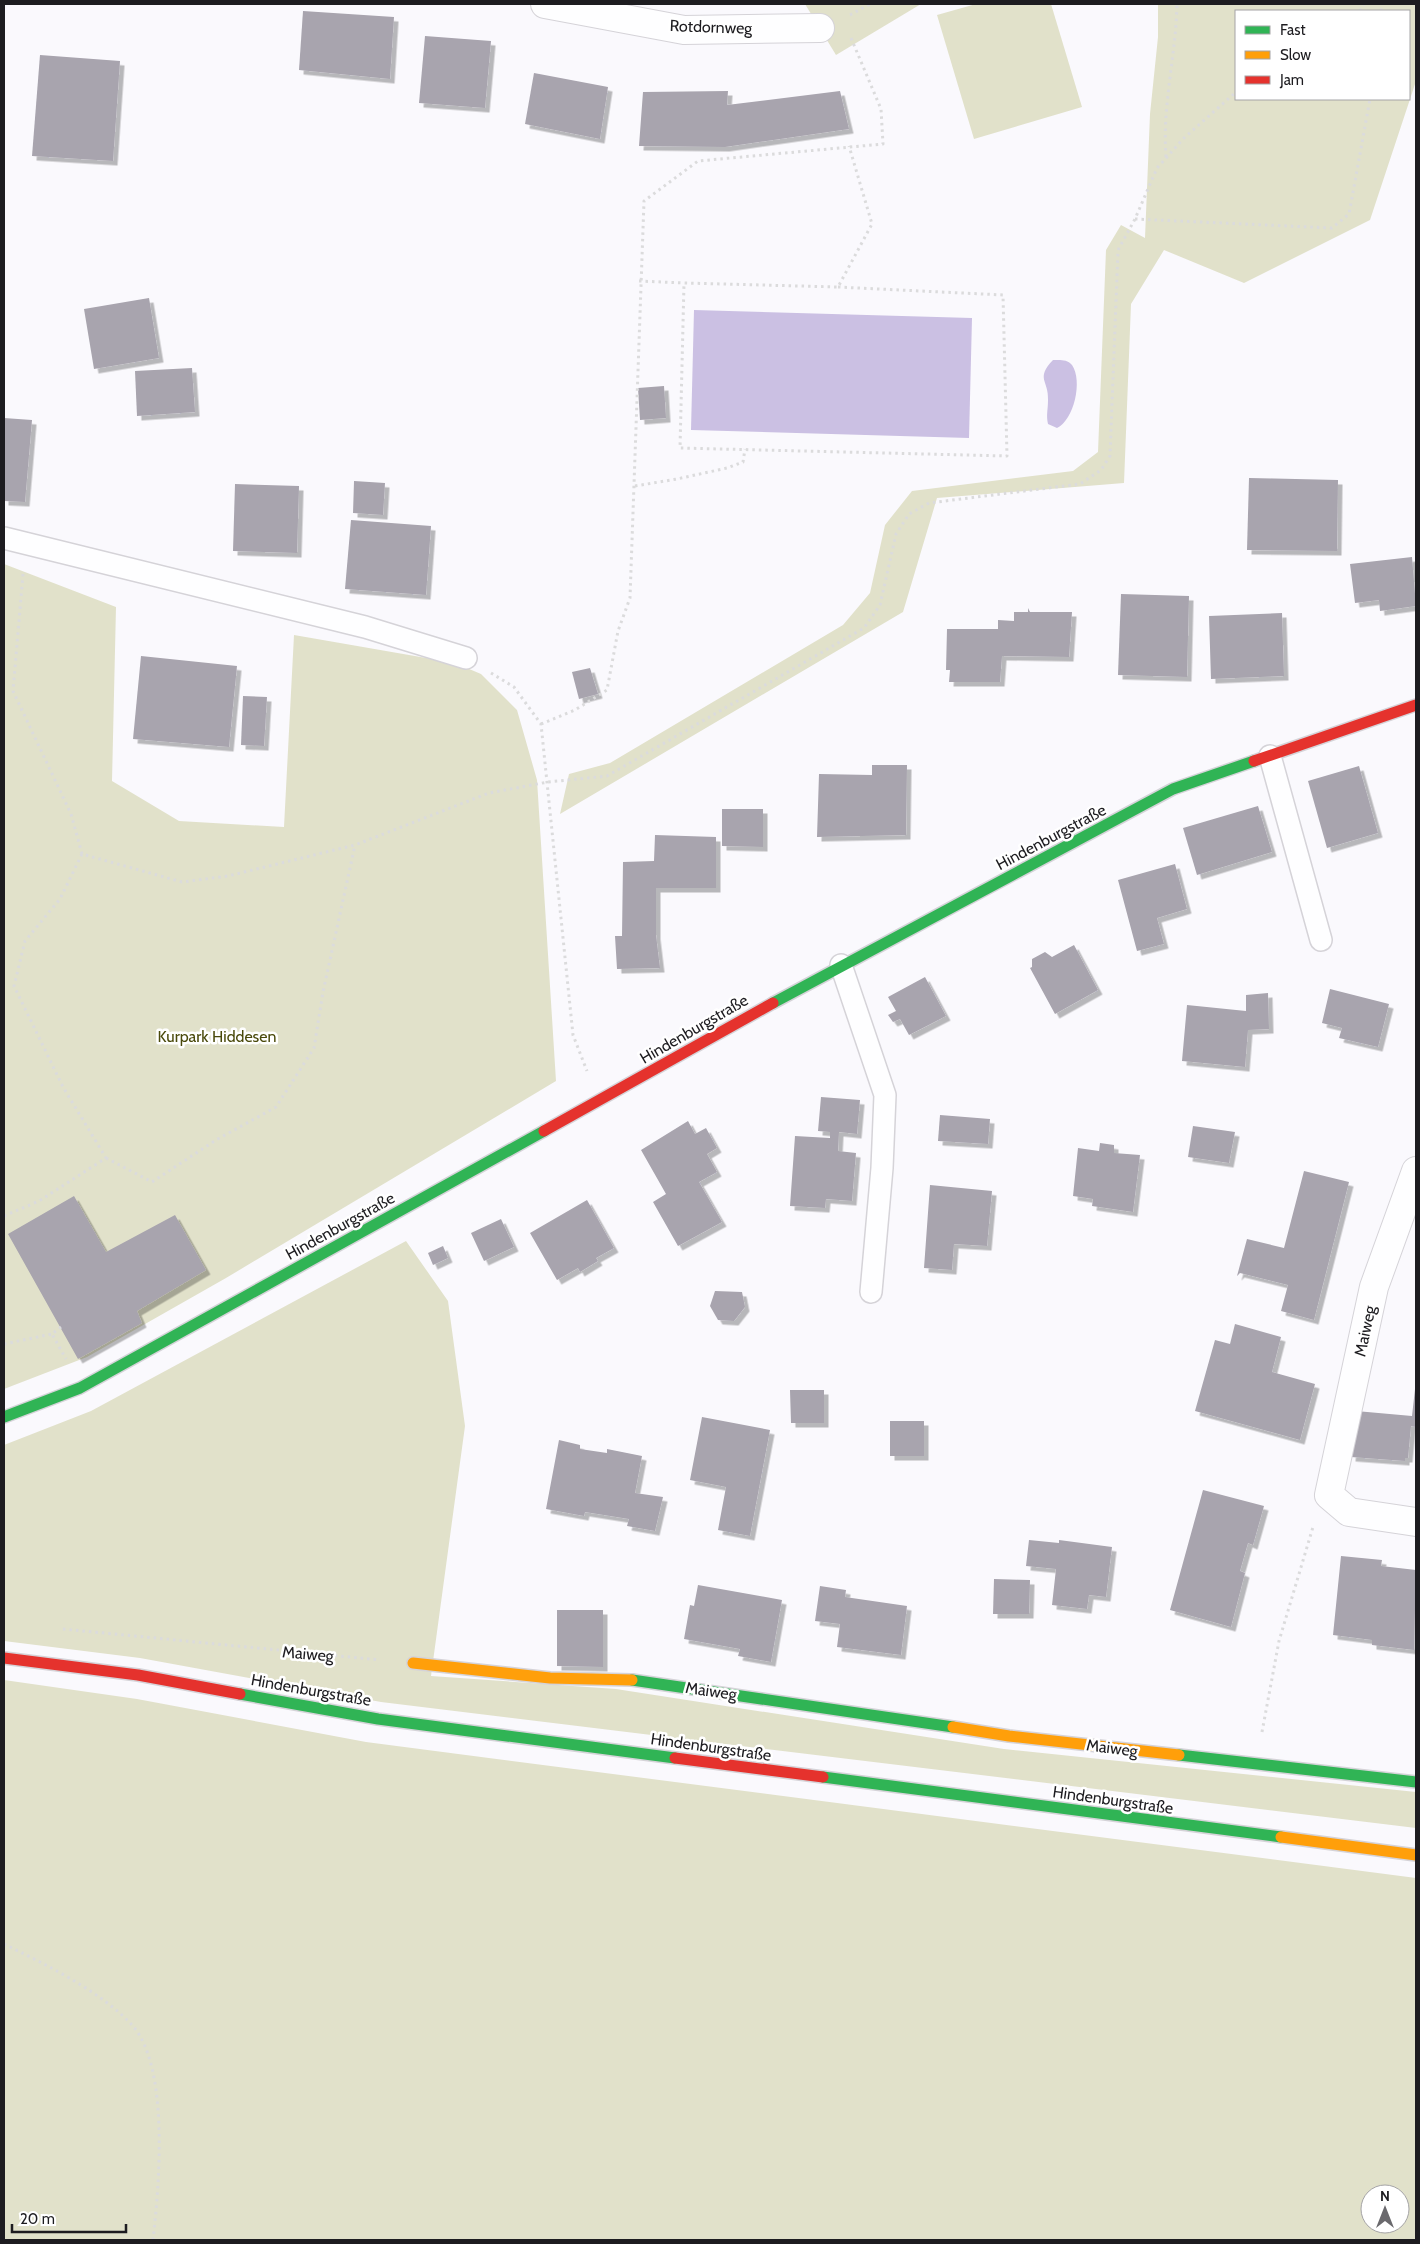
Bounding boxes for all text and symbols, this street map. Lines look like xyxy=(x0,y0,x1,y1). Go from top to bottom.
legend xyxy=(1235,10,1410,100)
street label: Rotdornweg xyxy=(669,16,754,38)
text: Fast xyxy=(1280,21,1305,39)
text: Slow xyxy=(1280,46,1311,64)
text: Jam xyxy=(1279,71,1304,89)
street label: Hindenburgstraße xyxy=(993,800,1109,874)
street label: Hindenburgstraße xyxy=(637,990,751,1068)
park label: Kurpark Hiddesen xyxy=(158,1027,276,1046)
street label: Hindenburgstraße xyxy=(282,1188,398,1264)
street label: Maiweg xyxy=(1350,1303,1380,1358)
street label: Maiweg xyxy=(281,1642,336,1666)
street label: Hindenburgstraße xyxy=(249,1670,373,1710)
street label: Maiweg xyxy=(684,1678,739,1704)
street label: Hindenburgstraße xyxy=(649,1729,773,1765)
street label: Maiweg xyxy=(1085,1735,1140,1761)
street label: Hindenburgstraße xyxy=(1051,1782,1175,1818)
north arrow xyxy=(1360,2184,1410,2234)
text: N xyxy=(1380,2187,1390,2205)
scale bar xyxy=(12,2202,126,2234)
text: 20 m xyxy=(20,2210,55,2228)

